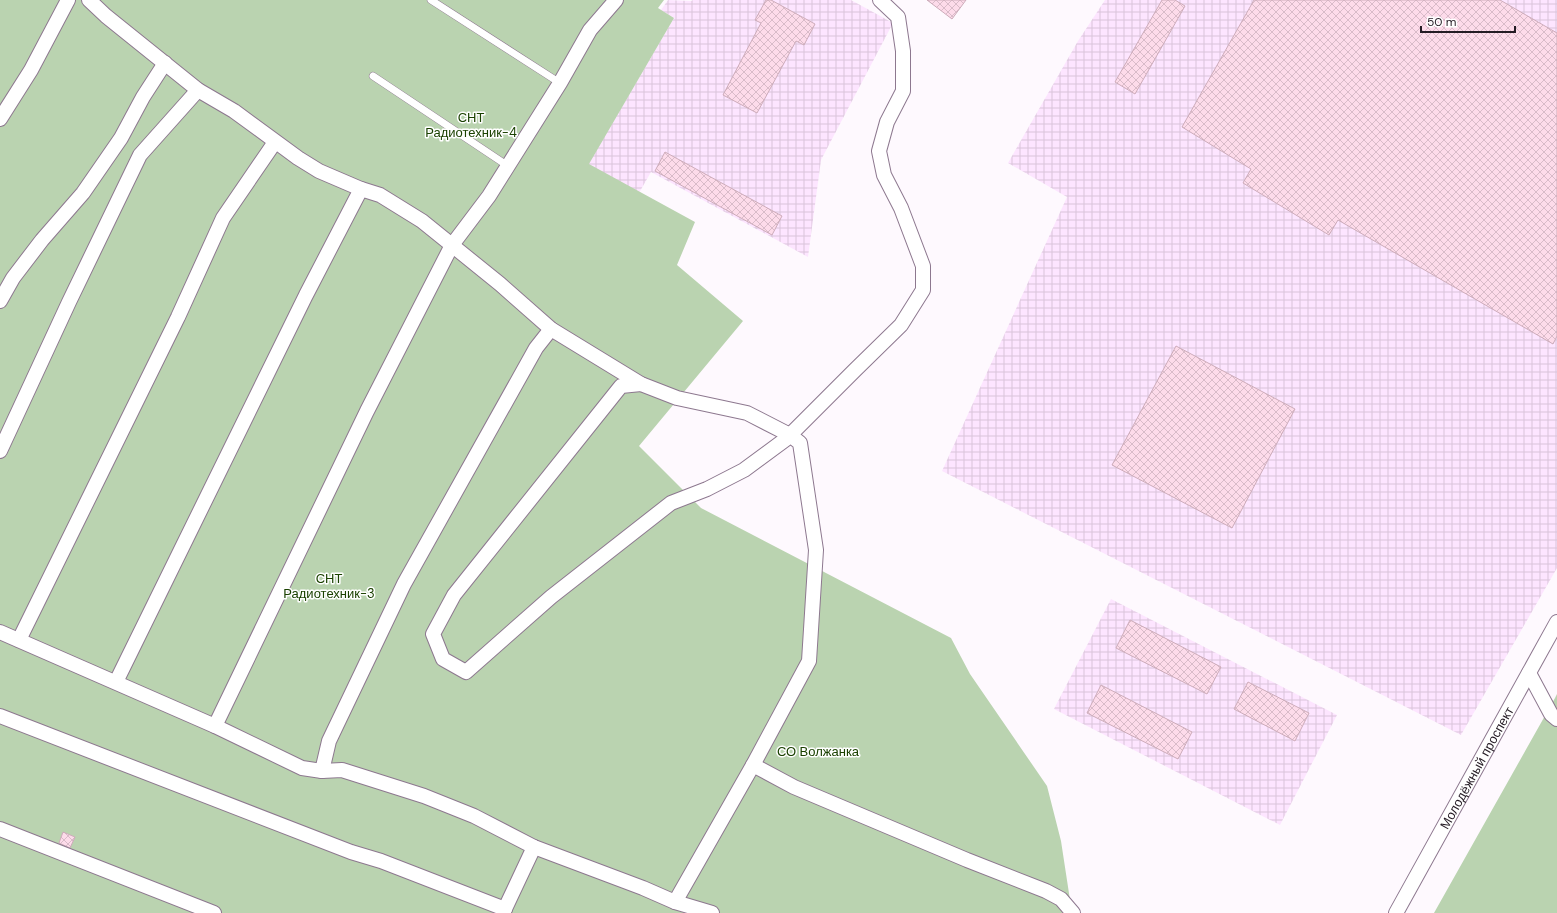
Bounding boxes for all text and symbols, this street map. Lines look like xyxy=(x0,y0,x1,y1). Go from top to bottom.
scale bar xyxy=(1421,8,1515,34)
text: 50 m xyxy=(1427,14,1456,30)
park label: СНТ Радиотехник-4 xyxy=(425,109,517,141)
park label: СНТ Радиотехник-3 xyxy=(283,570,375,602)
street label: Молодёжный проспект xyxy=(1436,704,1518,832)
park label: СО Волжанка xyxy=(777,743,860,760)

